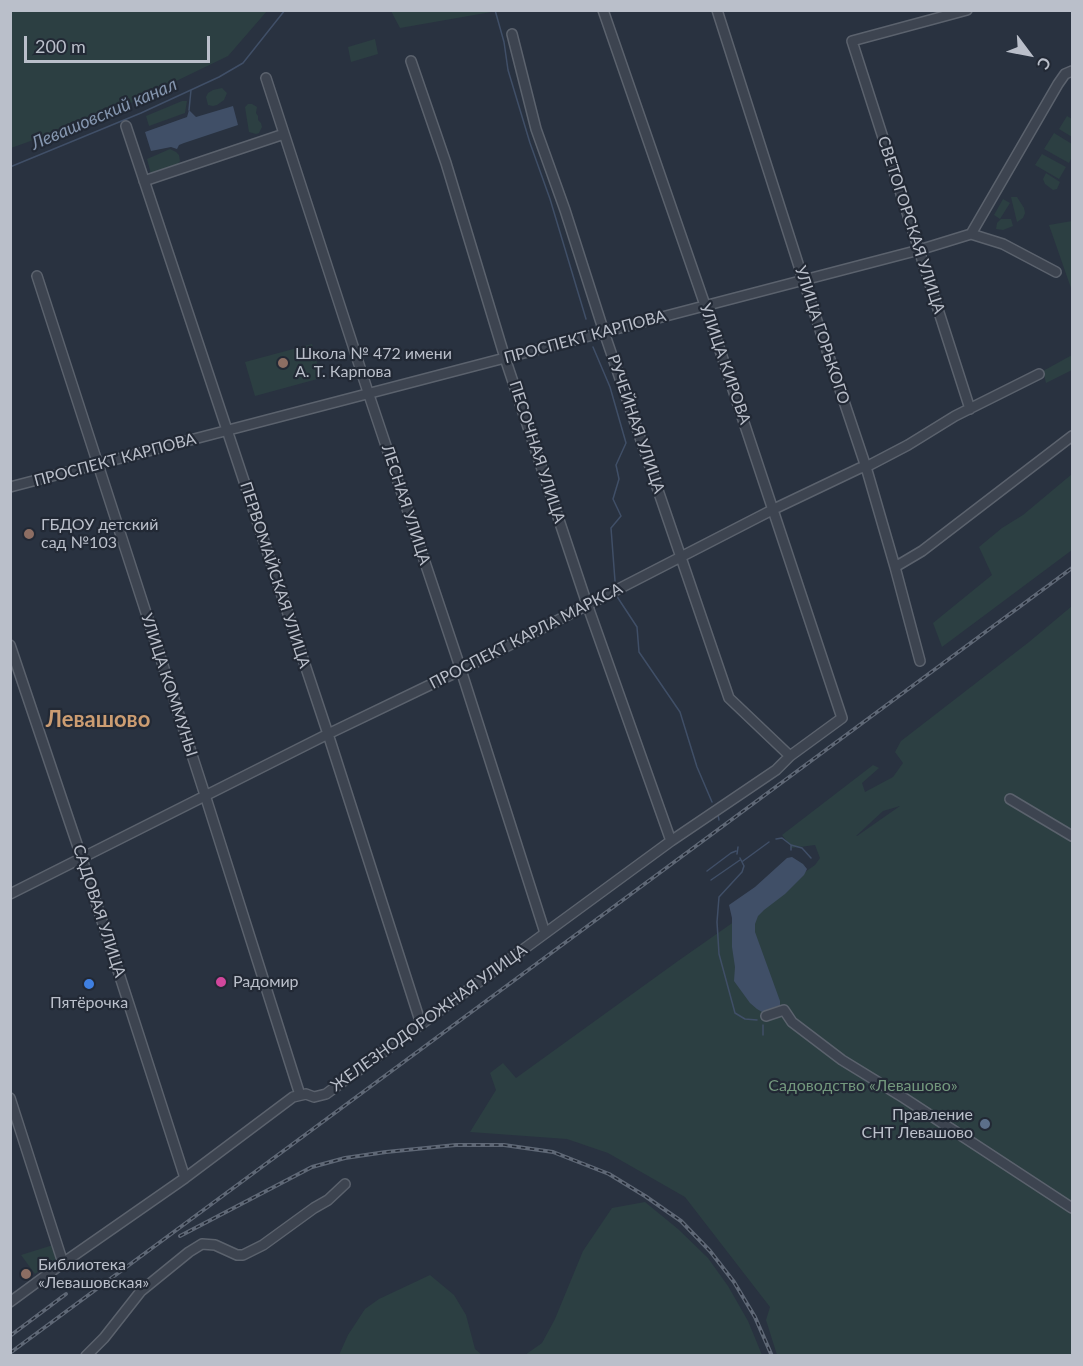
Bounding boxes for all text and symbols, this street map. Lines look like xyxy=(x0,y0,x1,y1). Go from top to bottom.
scale bar xyxy=(27,24,213,62)
north arrow xyxy=(999,24,1059,84)
text: 200 m xyxy=(35,35,86,57)
text: С xyxy=(1034,54,1056,73)
water label: Левашовский канал xyxy=(28,73,180,155)
street label: СВЕТОГОРСКАЯ УЛИЦА xyxy=(873,134,949,316)
street label: УЛИЦА ГОРЬКОГО xyxy=(791,263,853,407)
street label: УЛИЦА КИРОВА xyxy=(695,301,755,427)
street label: ПРОСПЕКТ КАРПОВА xyxy=(502,306,668,368)
place label: Школа № 472 имени А. Т. Карпова xyxy=(295,344,452,382)
street label: РУЧЕЙНАЯ УЛИЦА xyxy=(603,352,669,496)
marker: Школа № 472 имени А. Т. Карпова xyxy=(276,356,290,370)
street label: ПЕСОЧНАЯ УЛИЦА xyxy=(505,378,569,526)
street label: ПРОСПЕКТ КАРПОВА xyxy=(32,429,198,491)
street label: ЛЕСНАЯ УЛИЦА xyxy=(378,442,434,568)
street label: ПЕРВОМАЙСКАЯ УЛИЦА xyxy=(236,479,314,671)
place label: ГБДОУ детский сад №103 xyxy=(41,515,158,553)
marker: ГБДОУ детский сад №103 xyxy=(22,527,36,541)
street label: ПРОСПЕКТ КАРЛА МАРКСА xyxy=(426,579,626,693)
street label: УЛИЦА КОММУНЫ xyxy=(137,611,201,759)
district label: Левашово xyxy=(46,707,150,733)
street label: САДОВАЯ УЛИЦА xyxy=(68,842,130,980)
street label: ЖЕЛЕЗНОДОРОЖНАЯ УЛИЦА xyxy=(327,940,531,1096)
place label: Радомир xyxy=(233,972,299,992)
marker: Радомир xyxy=(214,975,228,989)
marker: Пятёрочка xyxy=(82,977,96,991)
place label: Пятёрочка xyxy=(50,993,128,1013)
park label: Садоводство «Левашово» xyxy=(768,1076,958,1096)
place label: Правление СНТ Левашово xyxy=(862,1105,973,1143)
marker: Правление СНТ Левашово xyxy=(978,1117,992,1131)
place label: Библиотека «Левашовская» xyxy=(38,1255,149,1293)
marker: Библиотека «Левашовская» xyxy=(19,1267,33,1281)

